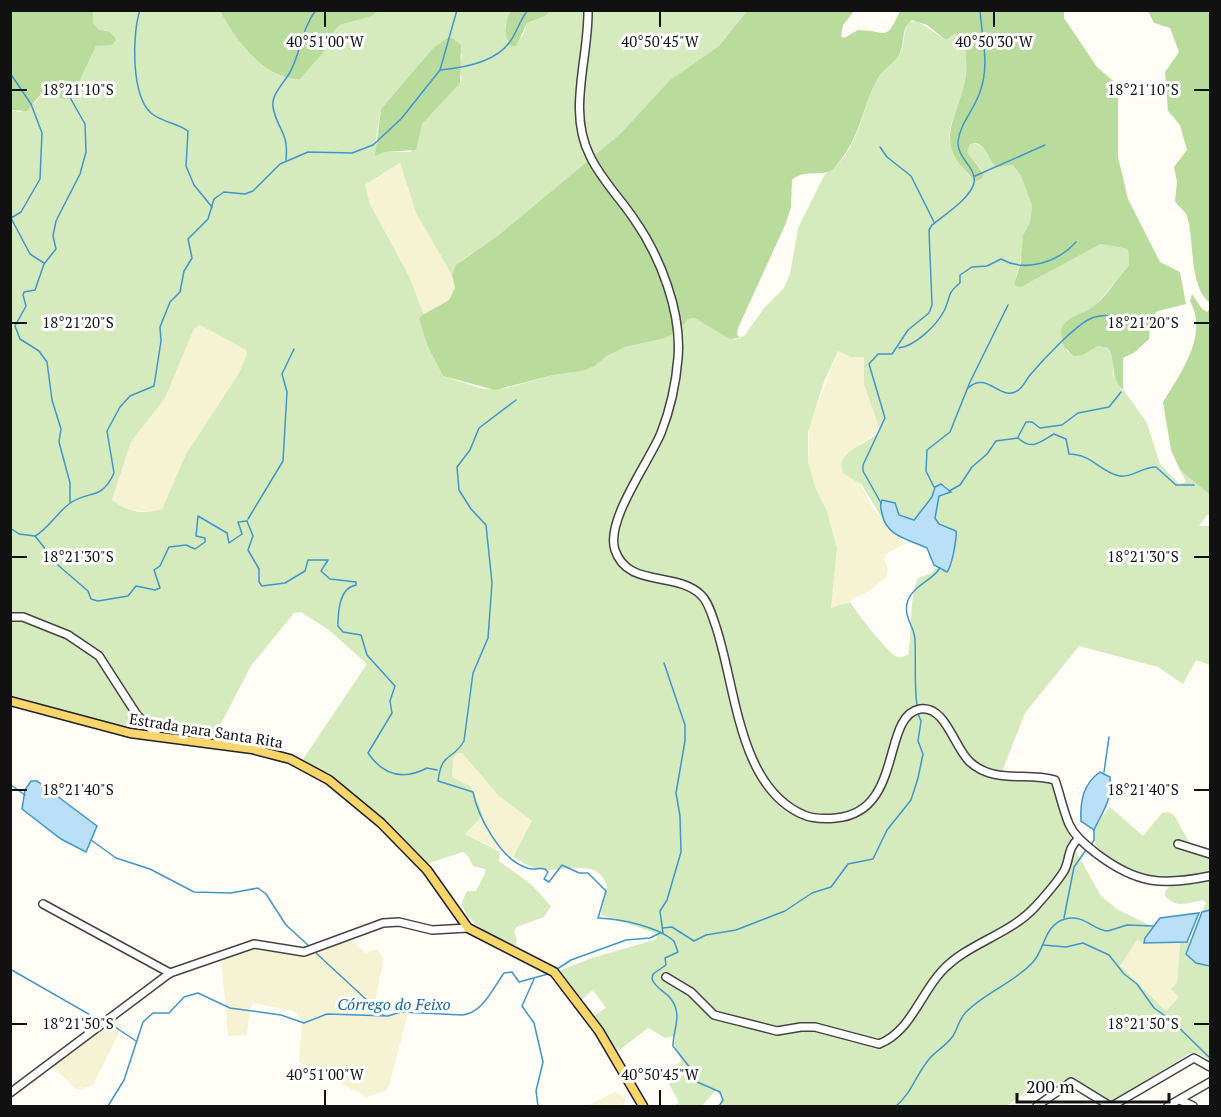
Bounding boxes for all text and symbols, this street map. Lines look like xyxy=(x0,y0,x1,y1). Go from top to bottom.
text: 40°51'00"W xyxy=(286,31,365,51)
text: 40°50'45"W xyxy=(621,31,700,51)
text: 40°50'30"W xyxy=(955,31,1034,51)
text: 18°21'10"S xyxy=(42,79,114,99)
text: 18°21'10"S xyxy=(1107,79,1179,99)
text: 18°21'20"S xyxy=(42,312,114,332)
text: 18°21'20"S xyxy=(1107,312,1179,332)
text: 18°21'30"S xyxy=(42,546,114,566)
text: 18°21'30"S xyxy=(1107,546,1179,566)
street label: Estrada para Santa Rita xyxy=(128,708,285,752)
text: 18°21'40"S xyxy=(42,779,114,799)
text: 18°21'40"S xyxy=(1107,779,1179,799)
water label: Córrego do Feixo xyxy=(337,993,451,1015)
text: 18°21'50"S xyxy=(42,1013,114,1033)
text: 18°21'50"S xyxy=(1107,1013,1179,1033)
text: 40°51'00"W xyxy=(286,1064,365,1084)
text: 40°50'45"W xyxy=(621,1064,700,1084)
scale bar xyxy=(1017,1066,1168,1104)
text: 200 m xyxy=(1026,1074,1075,1098)

